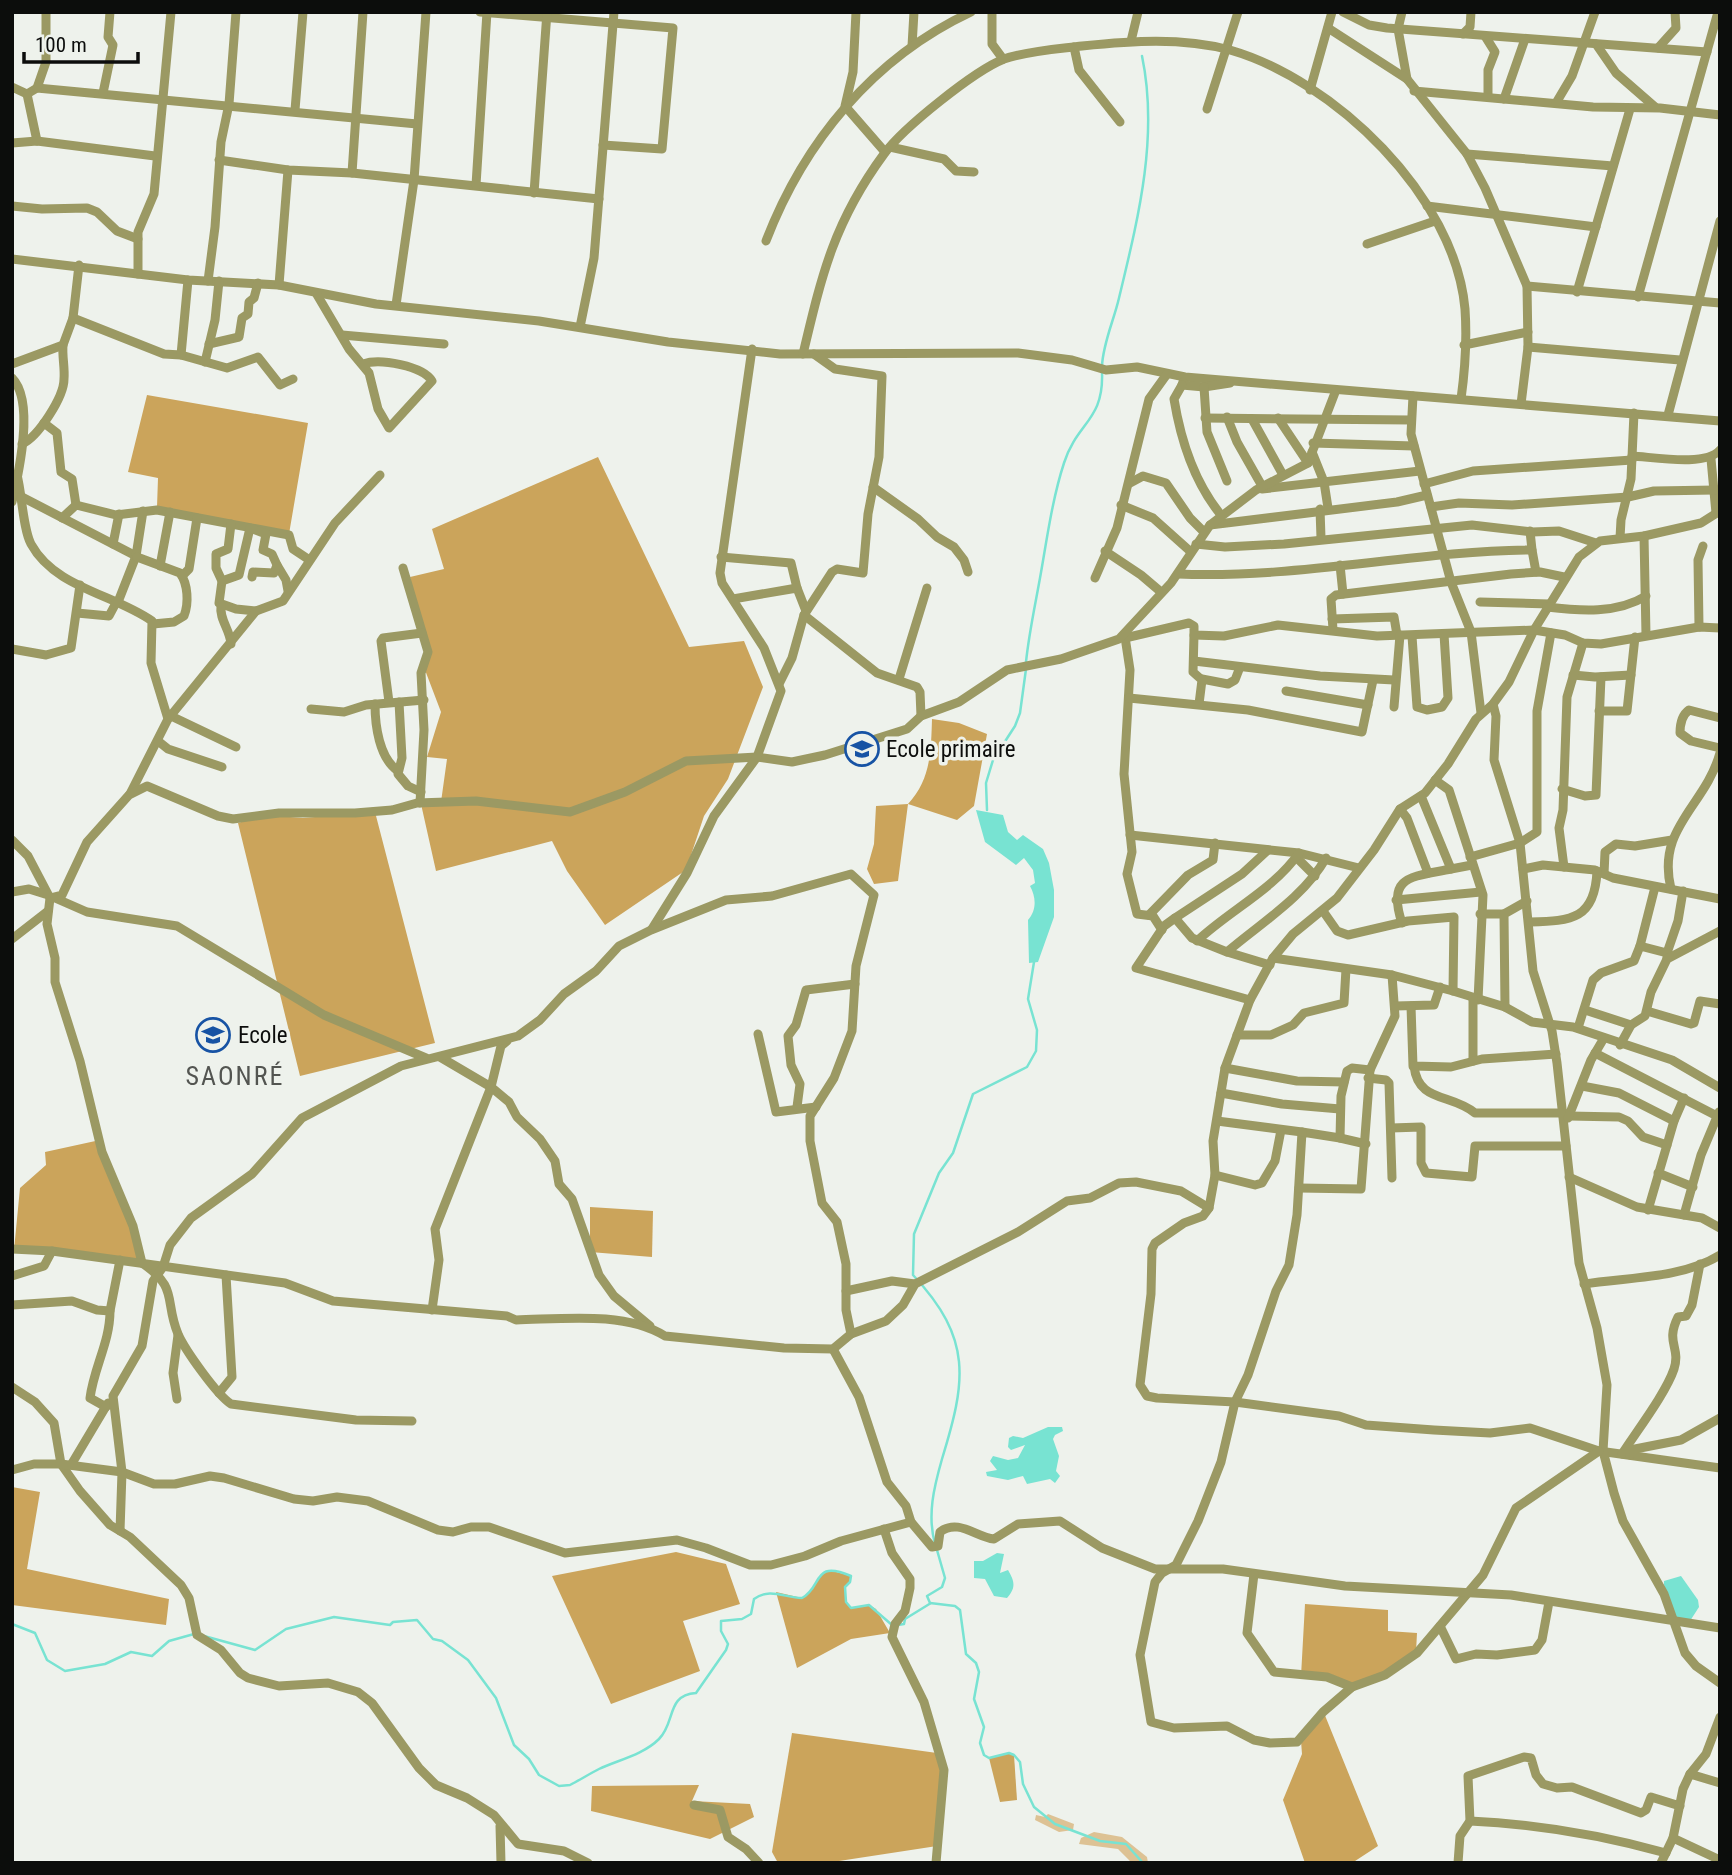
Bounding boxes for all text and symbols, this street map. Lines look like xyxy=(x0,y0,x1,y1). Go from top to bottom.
scale bar xyxy=(24,21,138,65)
text: 100 m xyxy=(35,33,87,57)
school or university icon: Ecole primaire xyxy=(843,730,881,768)
place label: Ecole primaire xyxy=(886,736,1016,763)
school or university icon: Ecole xyxy=(194,1016,232,1054)
place label: Ecole xyxy=(238,1022,287,1049)
district label: SAONRÉ xyxy=(186,1061,284,1091)

